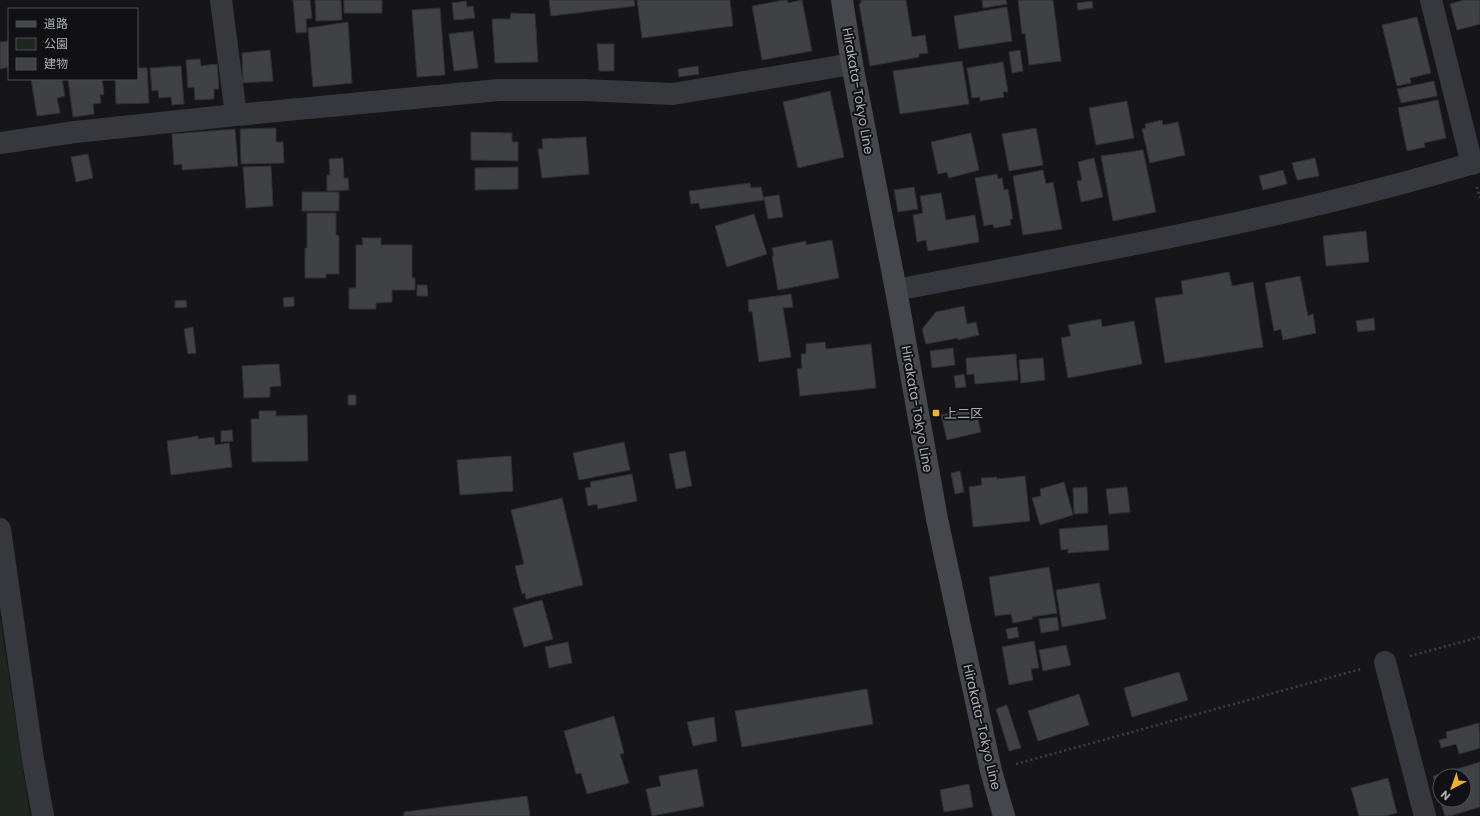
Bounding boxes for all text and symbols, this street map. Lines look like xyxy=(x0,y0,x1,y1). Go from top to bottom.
legend xyxy=(8,8,138,80)
text: 道路 xyxy=(44,15,68,32)
street label: Hirakata-Tokyo Line xyxy=(837,26,879,156)
text: 公園 xyxy=(44,35,68,52)
text: 建物 xyxy=(44,55,68,72)
street label: Hirakata-Tokyo Line xyxy=(896,344,938,474)
place label: 上二区 xyxy=(944,404,983,423)
marker: 上二区 xyxy=(931,408,941,418)
street label: Hirakata-Tokyo Line xyxy=(958,662,1006,792)
north arrow xyxy=(1432,768,1472,808)
text: N xyxy=(1437,787,1454,804)

